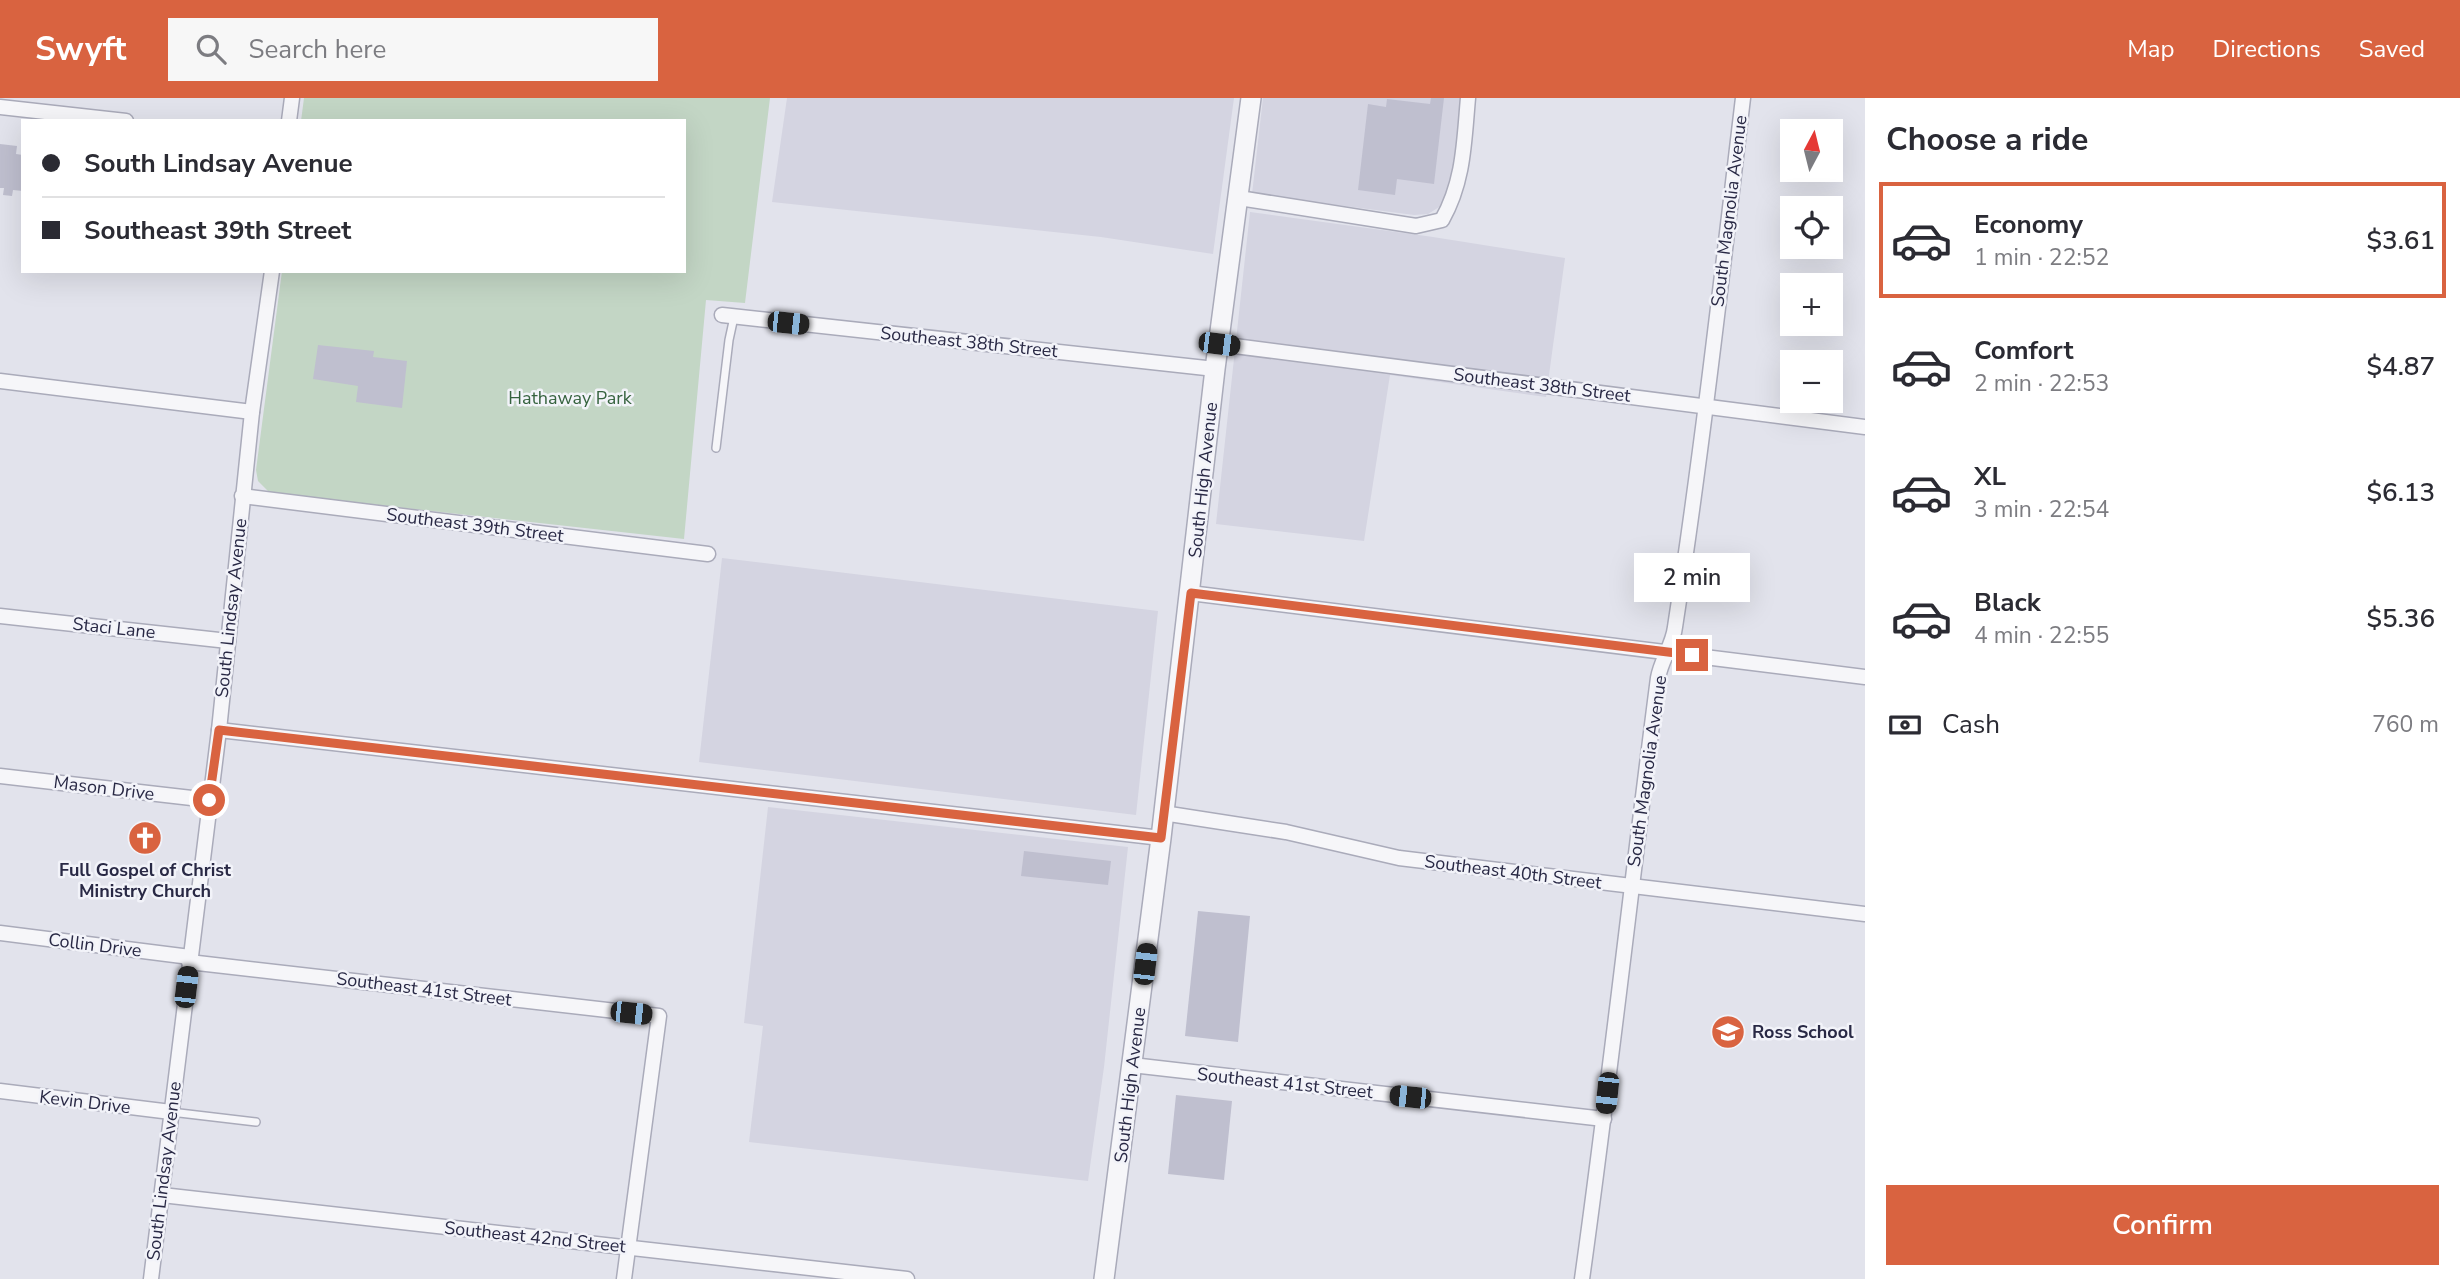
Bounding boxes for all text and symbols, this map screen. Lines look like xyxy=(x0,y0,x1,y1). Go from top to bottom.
search box xyxy=(168,18,658,81)
text: Swyft xyxy=(35,27,126,72)
icon: search xyxy=(192,30,230,68)
text: Search here xyxy=(248,32,386,67)
text: Map xyxy=(2127,33,2174,65)
text: Directions xyxy=(2212,33,2321,65)
text: Saved xyxy=(2359,33,2425,65)
street label: South Magnolia Avenue xyxy=(1705,114,1753,308)
text: Choose a ride xyxy=(1886,118,2088,161)
north arrow xyxy=(1780,119,1843,182)
map controls xyxy=(1780,119,1843,413)
text: South Lindsay Avenue xyxy=(84,146,353,181)
button: locate xyxy=(1780,196,1843,259)
text: Economy xyxy=(1974,207,2083,242)
icon: car xyxy=(1890,209,1953,272)
text: Southeast 39th Street xyxy=(84,213,351,248)
text: $3.61 xyxy=(2366,223,2435,258)
text: 1 min · 22:52 xyxy=(1974,242,2109,273)
button: + xyxy=(1780,273,1843,336)
car xyxy=(767,310,810,336)
street label: Southeast 38th Street xyxy=(879,321,1060,363)
car xyxy=(1197,331,1242,357)
text: Comfort xyxy=(1974,333,2074,368)
icon: car xyxy=(1890,335,1953,398)
text: $4.87 xyxy=(2366,349,2435,384)
button: − xyxy=(1780,350,1843,413)
street label: Southeast 38th Street xyxy=(1452,362,1633,408)
text: 2 min · 22:53 xyxy=(1974,368,2109,399)
park label: Hathaway Park xyxy=(508,386,633,410)
street label: South High Avenue xyxy=(1183,401,1223,559)
text: XL xyxy=(1974,459,2006,494)
icon: car xyxy=(1890,461,1953,524)
text: $6.13 xyxy=(2366,475,2435,510)
text: 3 min · 22:54 xyxy=(1974,494,2109,525)
street label: Southeast 39th Street xyxy=(385,502,566,548)
street label: South Lindsay Avenue xyxy=(210,517,252,699)
callout: 2 min xyxy=(1634,554,1750,602)
text: 2 min xyxy=(1663,562,1721,593)
text: Black xyxy=(1974,585,2041,620)
icon: car xyxy=(1890,587,1953,650)
text: $5.36 xyxy=(2366,601,2435,636)
street label: Staci Lane xyxy=(71,612,157,644)
text: 4 min · 22:55 xyxy=(1974,620,2109,651)
route end xyxy=(1676,639,1708,671)
street label: South Magnolia Avenue xyxy=(1622,674,1672,868)
icon: cash xyxy=(1886,706,1924,744)
text: Cash xyxy=(1942,707,2000,742)
text: 760 m xyxy=(2372,709,2439,740)
street label: Mason Drive xyxy=(52,770,156,806)
route start xyxy=(193,784,225,816)
church icon: Full Gospel of Christ Ministry Church xyxy=(126,819,164,857)
street label: Southeast 40th Street xyxy=(1423,849,1604,895)
place label: Full Gospel of Christ Ministry Church xyxy=(59,858,231,903)
street label: Collin Drive xyxy=(47,927,143,963)
car xyxy=(1133,942,1158,986)
car xyxy=(174,965,199,1009)
street label: Southeast 41st Street xyxy=(335,966,514,1012)
car xyxy=(610,1000,653,1026)
street label: South High Avenue xyxy=(1109,1006,1151,1164)
school or university icon: Ross School xyxy=(1709,1013,1747,1051)
place label: Ross School xyxy=(1752,1020,1854,1044)
street label: Southeast 41st Street xyxy=(1196,1062,1375,1104)
car xyxy=(1595,1071,1620,1115)
street label: South Lindsay Avenue xyxy=(141,1080,187,1262)
car xyxy=(1389,1084,1432,1110)
street label: Kevin Drive xyxy=(38,1085,132,1119)
button: Confirm xyxy=(1886,1185,2439,1265)
street label: Southeast 42nd Street xyxy=(443,1216,628,1259)

